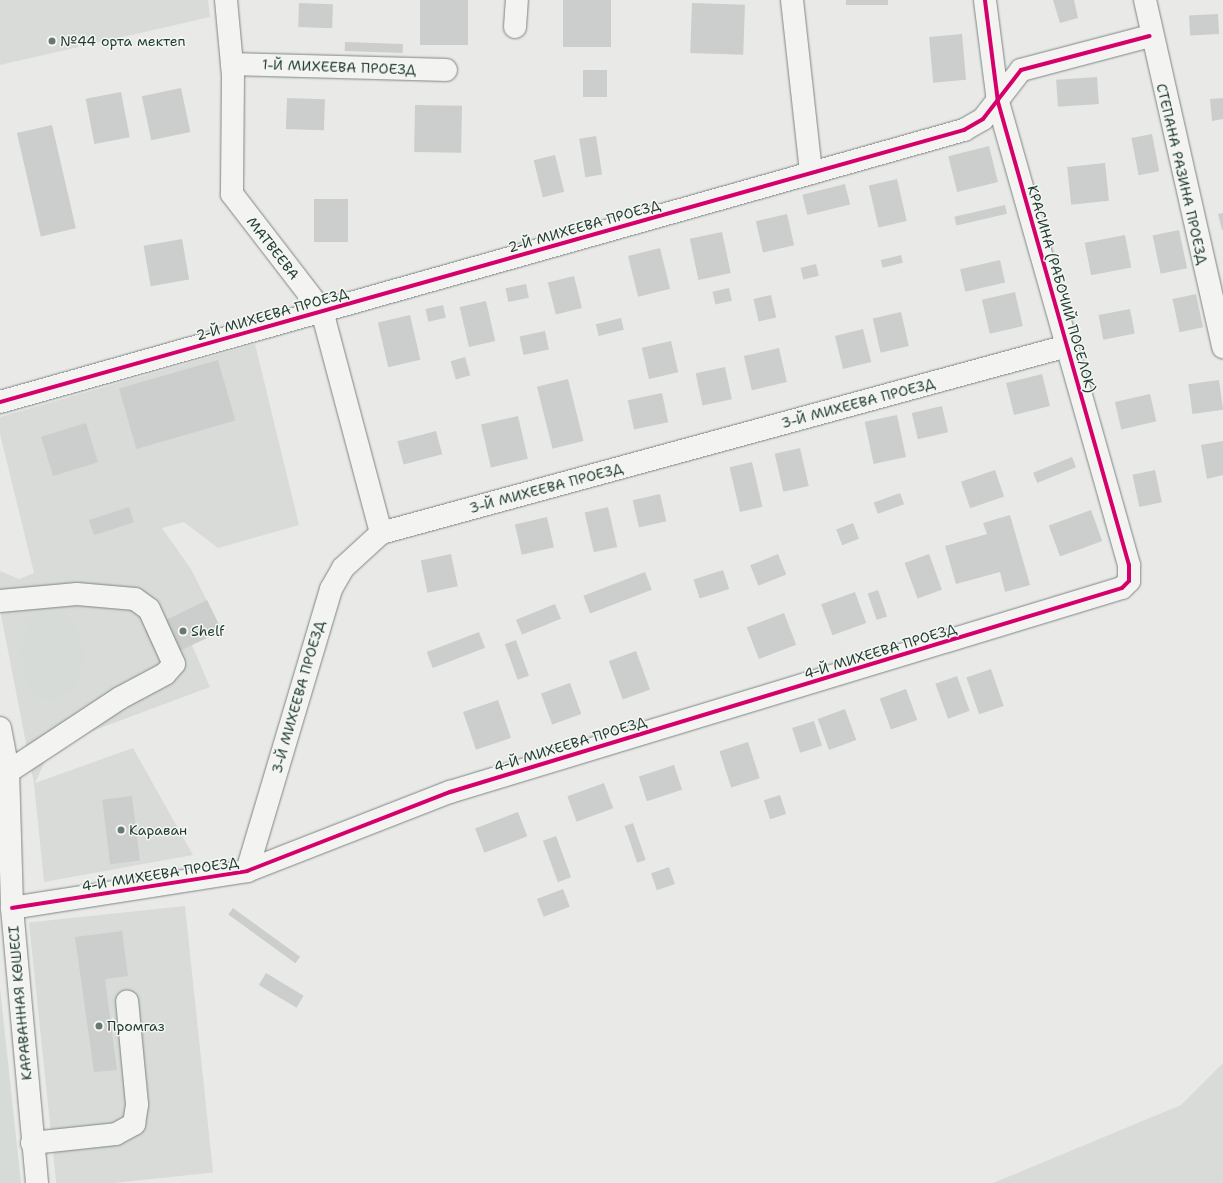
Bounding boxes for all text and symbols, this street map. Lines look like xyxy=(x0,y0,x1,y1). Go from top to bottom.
place label: №44 орта мектеп xyxy=(60,33,186,49)
marker: №44 орта мектеп xyxy=(47,36,57,46)
street label: 1-Й МИХЕЕВА ПРОЕЗД xyxy=(262,56,416,78)
street label: СТЕПАНА РАЗИНА ПРОЕЗД xyxy=(1153,82,1211,266)
street label: КРАСИНА (РАБОЧИЙ ПОСЕЛОК) xyxy=(1024,183,1100,395)
street label: 2-Й МИХЕЕВА ПРОЕЗД xyxy=(506,196,662,256)
street label: МАТВЕЕВА xyxy=(243,213,303,283)
street label: 2-Й МИХЕЕВА ПРОЕЗД xyxy=(194,284,350,344)
street label: 3-Й МИХЕЕВА ПРОЕЗД xyxy=(779,374,937,432)
street label: 3-Й МИХЕЕВА ПРОЕЗД xyxy=(467,459,625,517)
street label: 3-Й МИХЕЕВА ПРОЕЗД xyxy=(268,619,328,775)
street label: 4-Й МИХЕЕВА ПРОЕЗД xyxy=(802,620,958,682)
place label: Shelf xyxy=(191,623,224,639)
marker: Shelf xyxy=(178,626,188,636)
street label: 4-Й МИХЕЕВА ПРОЕЗД xyxy=(492,713,648,775)
place label: Караван xyxy=(129,822,187,838)
marker: Караван xyxy=(116,825,126,835)
street label: 4-Й МИХЕЕВА ПРОЕЗД xyxy=(80,853,240,895)
street label: КАРАВАННАЯ КӨШЕСІ xyxy=(5,925,35,1081)
place label: Промгаз xyxy=(107,1018,165,1034)
marker: Промгаз xyxy=(94,1021,104,1031)

